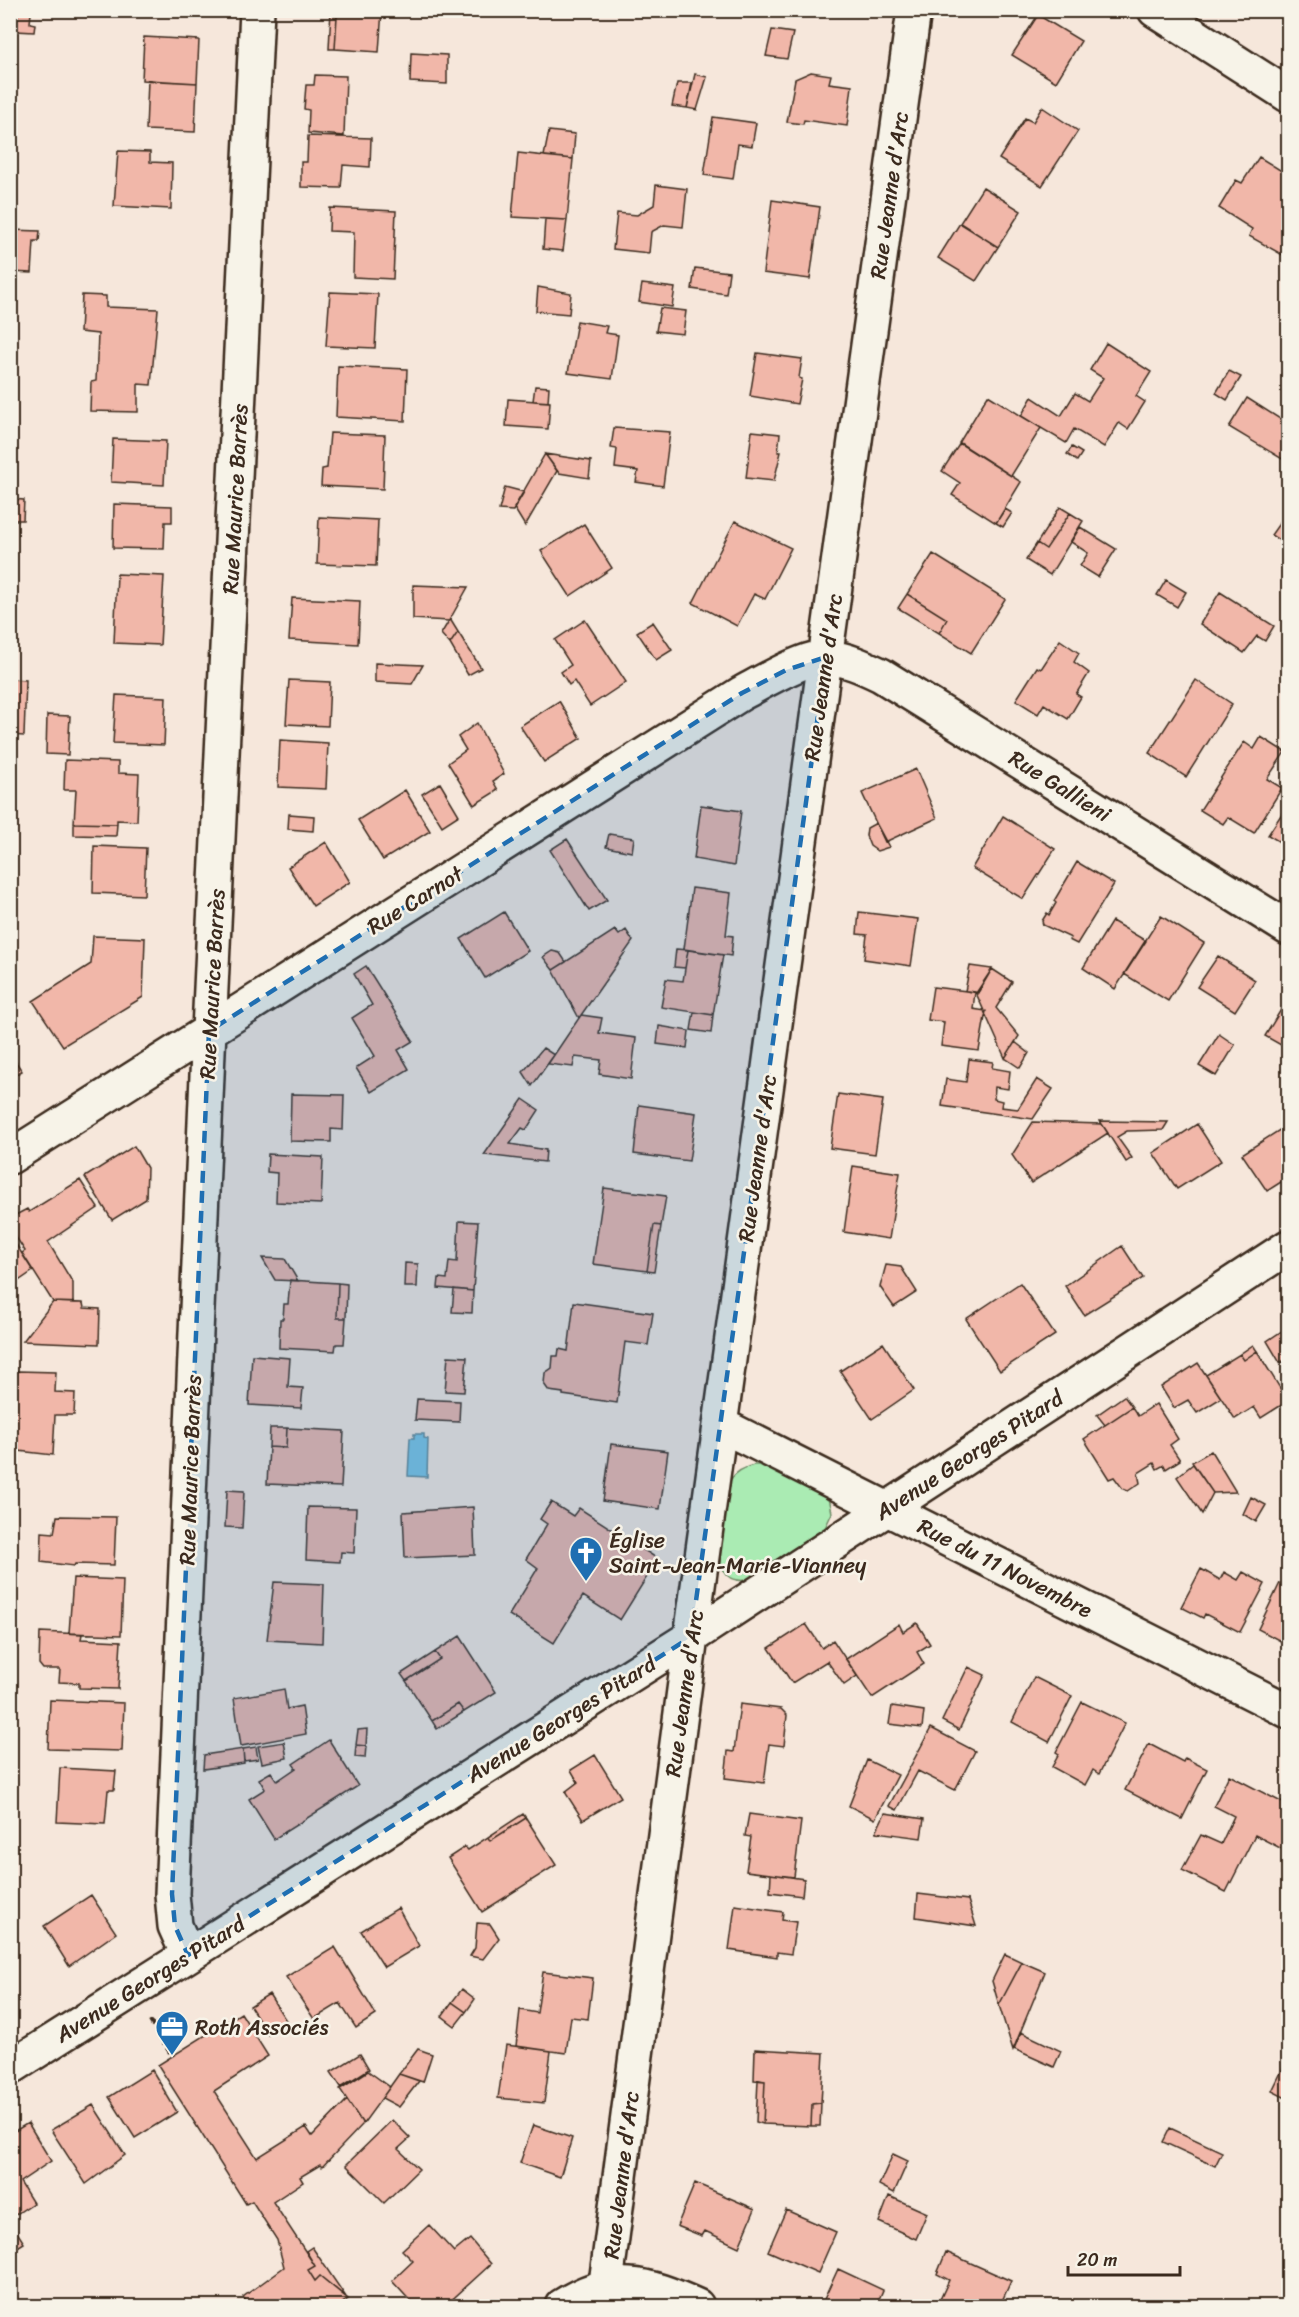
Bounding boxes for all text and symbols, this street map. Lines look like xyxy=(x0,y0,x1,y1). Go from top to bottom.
street label: Rue Jeanne d'Arc xyxy=(858,109,920,281)
street label: Rue Maurice Barrès xyxy=(211,402,260,595)
street label: Rue Jeanne d'Arc xyxy=(792,591,854,763)
street label: Rue Gallieni xyxy=(1001,739,1120,833)
street label: Rue Carnot xyxy=(359,854,472,945)
street label: Rue Maurice Barrès xyxy=(188,887,237,1080)
street label: Rue Jeanne d'Arc xyxy=(726,1072,788,1244)
street label: Rue Maurice Barrès xyxy=(167,1373,213,1566)
street label: Avenue Georges Pitard xyxy=(866,1378,1072,1531)
street label: Rue du 11 Novembre xyxy=(911,1507,1100,1629)
place label: Église Saint-Jean-Marie-Vianney xyxy=(609,1521,867,1585)
church icon: Église Saint-Jean-Marie-Vianney xyxy=(568,1535,604,1582)
street label: Rue Jeanne d'Arc xyxy=(653,1607,715,1779)
street label: Avenue Georges Pitard xyxy=(457,1644,665,1794)
street label: Avenue Georges Pitard xyxy=(46,1904,254,2054)
place label: Roth Associés xyxy=(195,2008,329,2047)
office icon: Roth Associés xyxy=(154,2009,190,2056)
street label: Rue Jeanne d'Arc xyxy=(591,2089,651,2261)
scale bar xyxy=(1068,2239,1180,2277)
text: 20 m xyxy=(1077,2244,1117,2276)

